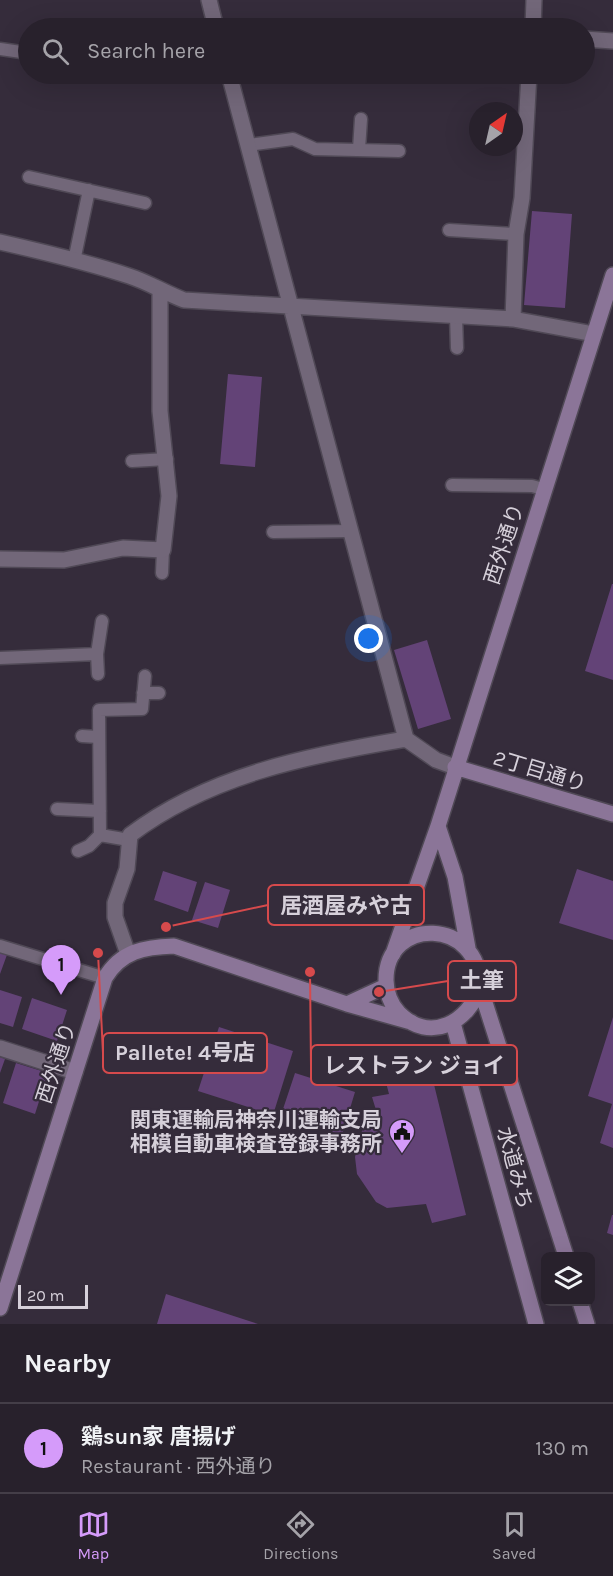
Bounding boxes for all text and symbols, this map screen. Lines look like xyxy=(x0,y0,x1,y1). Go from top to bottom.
search box xyxy=(18,18,595,84)
icon: search xyxy=(39,35,72,68)
text: Search here xyxy=(87,38,205,64)
north arrow xyxy=(469,102,523,156)
street label: 西外通り xyxy=(480,500,528,588)
your location xyxy=(354,624,383,653)
street label: 2丁目通り xyxy=(491,745,589,797)
callout: 居酒屋みや古 xyxy=(268,885,424,925)
text: 居酒屋みや古 xyxy=(280,893,412,919)
pin: 1 xyxy=(42,946,80,995)
callout: 土筆 xyxy=(448,961,516,1001)
text: 土筆 xyxy=(460,968,504,994)
street label: 西外通り xyxy=(32,1019,80,1107)
callout: Pallete! 4号店 xyxy=(103,1033,267,1073)
text: Pallete! 4号店 xyxy=(115,1040,255,1066)
callout: レストラン ジョイ xyxy=(311,1045,517,1085)
text: レストラン ジョイ xyxy=(323,1053,505,1079)
place label: 関東運輸局神奈川運輸支局 相模自動車検査登録事務所 xyxy=(130,1108,382,1156)
public building icon: 関東運輸局神奈川運輸支局 相模自動車検査登録事務所 xyxy=(387,1117,417,1155)
street label: 水道みち xyxy=(493,1124,537,1212)
map controls xyxy=(541,1252,595,1306)
button: layers xyxy=(541,1252,595,1306)
scale bar xyxy=(18,1282,88,1310)
text: 20 m xyxy=(27,1286,65,1305)
text: Nearby xyxy=(24,1348,111,1379)
text: 鷄sun家 唐揚げ xyxy=(81,1424,236,1450)
text: 1 xyxy=(40,1437,47,1460)
text: 130 m xyxy=(535,1437,589,1460)
text: Restaurant · 西外通り xyxy=(81,1455,276,1478)
tab: Map xyxy=(77,1508,110,1563)
tab: Directions xyxy=(263,1508,338,1563)
tab: Saved xyxy=(492,1508,536,1563)

